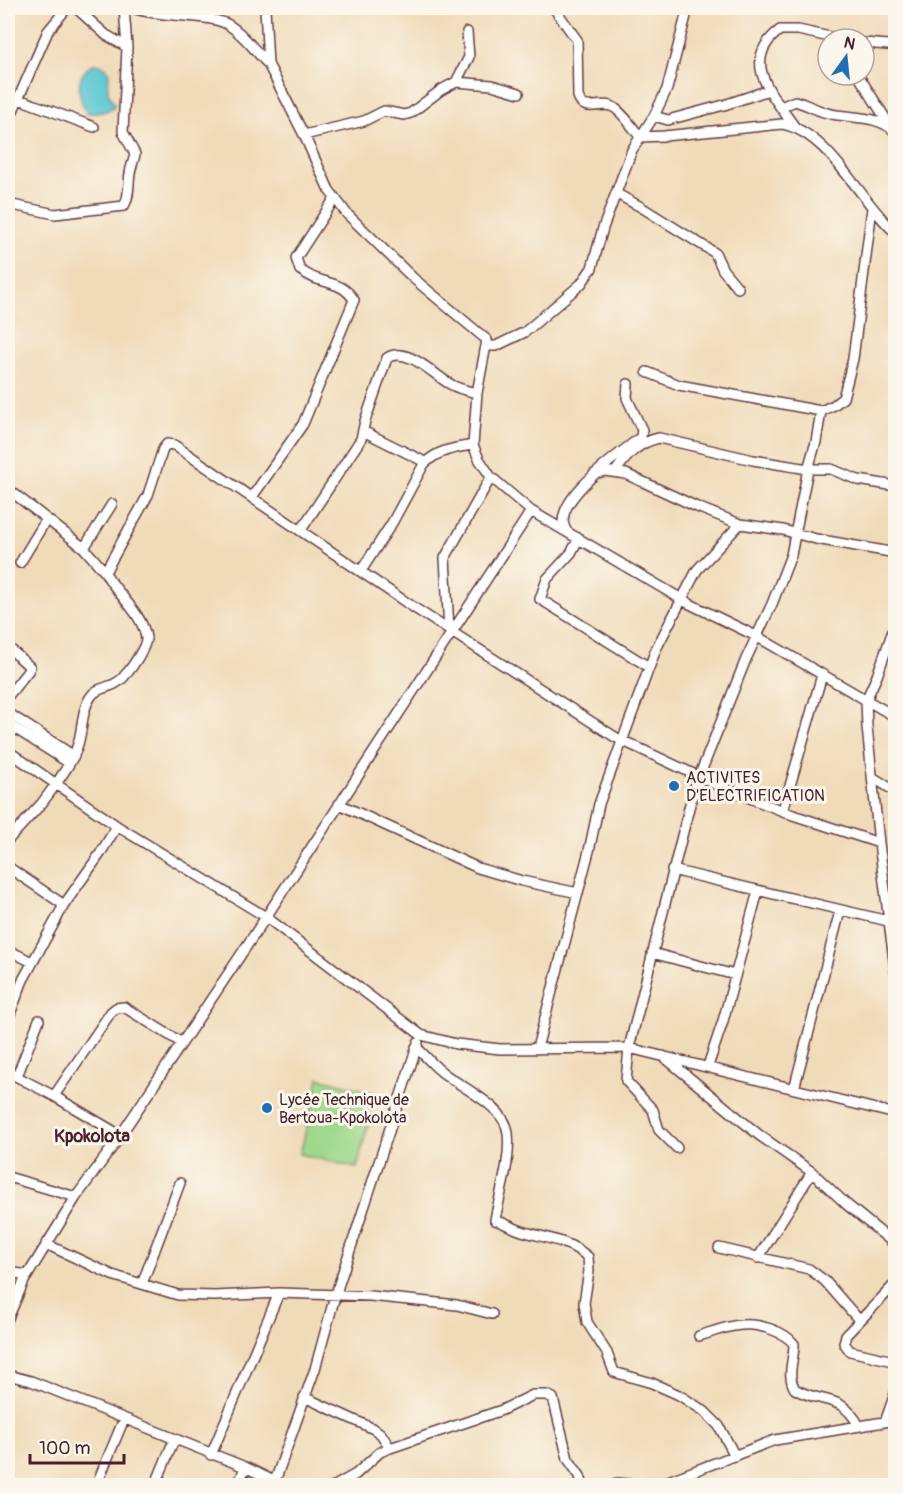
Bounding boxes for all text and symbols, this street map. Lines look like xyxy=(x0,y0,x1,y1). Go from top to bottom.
north arrow xyxy=(816,27,876,87)
text: N xyxy=(842,32,858,55)
place label: ACTIVITES D'ELECTRIFICATION xyxy=(686,768,825,806)
marker: ACTIVITES D'ELECTRIFICATION xyxy=(667,779,681,793)
place label: Lycée Technique de Bertoua-Kpokolota xyxy=(279,1090,409,1128)
marker: Lycée Technique de Bertoua-Kpokolota xyxy=(260,1101,274,1115)
district label: Kpokolota xyxy=(54,1125,131,1148)
scale bar xyxy=(30,1427,124,1465)
text: 100 m xyxy=(39,1437,91,1460)

